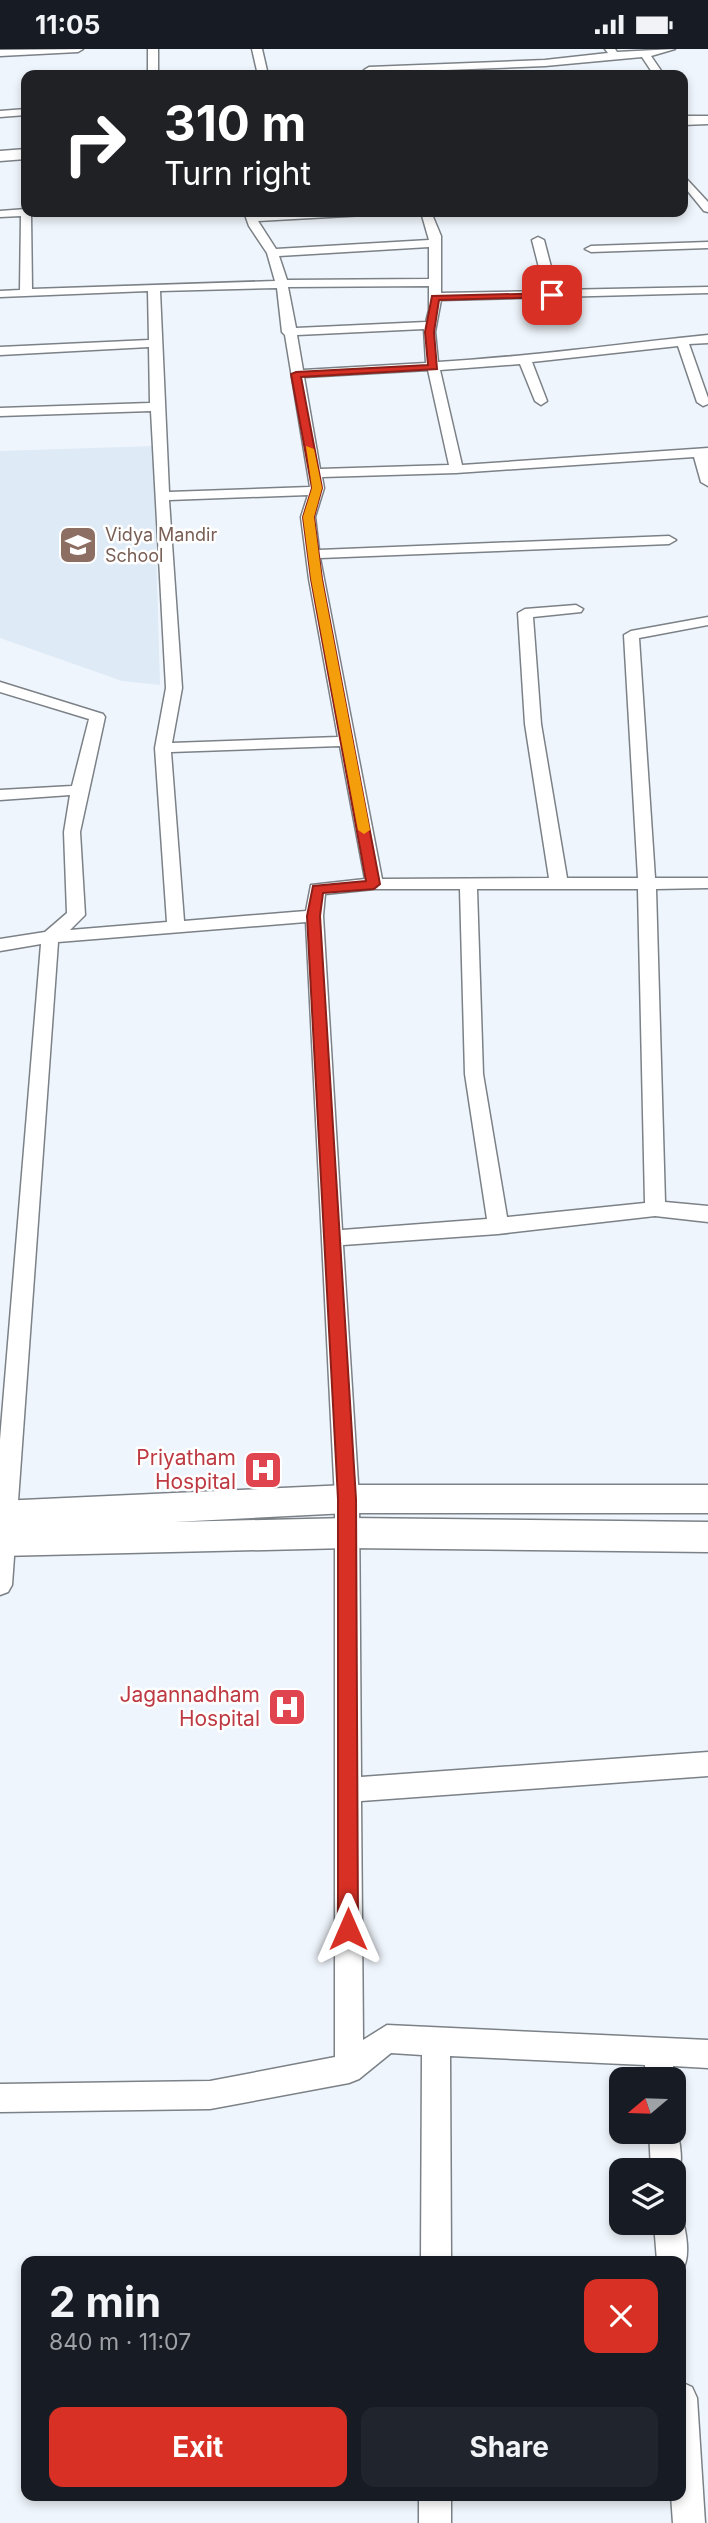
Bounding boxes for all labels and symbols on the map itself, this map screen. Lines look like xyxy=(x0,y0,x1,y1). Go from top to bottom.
pin xyxy=(522,265,582,325)
school or university icon: Vidya Mandir School xyxy=(57,524,99,566)
place label: Vidya Mandir School xyxy=(105,524,217,566)
place label: Priyatham Hospital xyxy=(136,1445,236,1494)
hospital icon: Priyatham Hospital xyxy=(242,1449,284,1491)
place label: Jagannadham Hospital xyxy=(119,1682,260,1731)
hospital icon: Jagannadham Hospital xyxy=(266,1686,308,1728)
position arrow xyxy=(311,1892,385,1966)
north arrow xyxy=(609,2067,686,2144)

